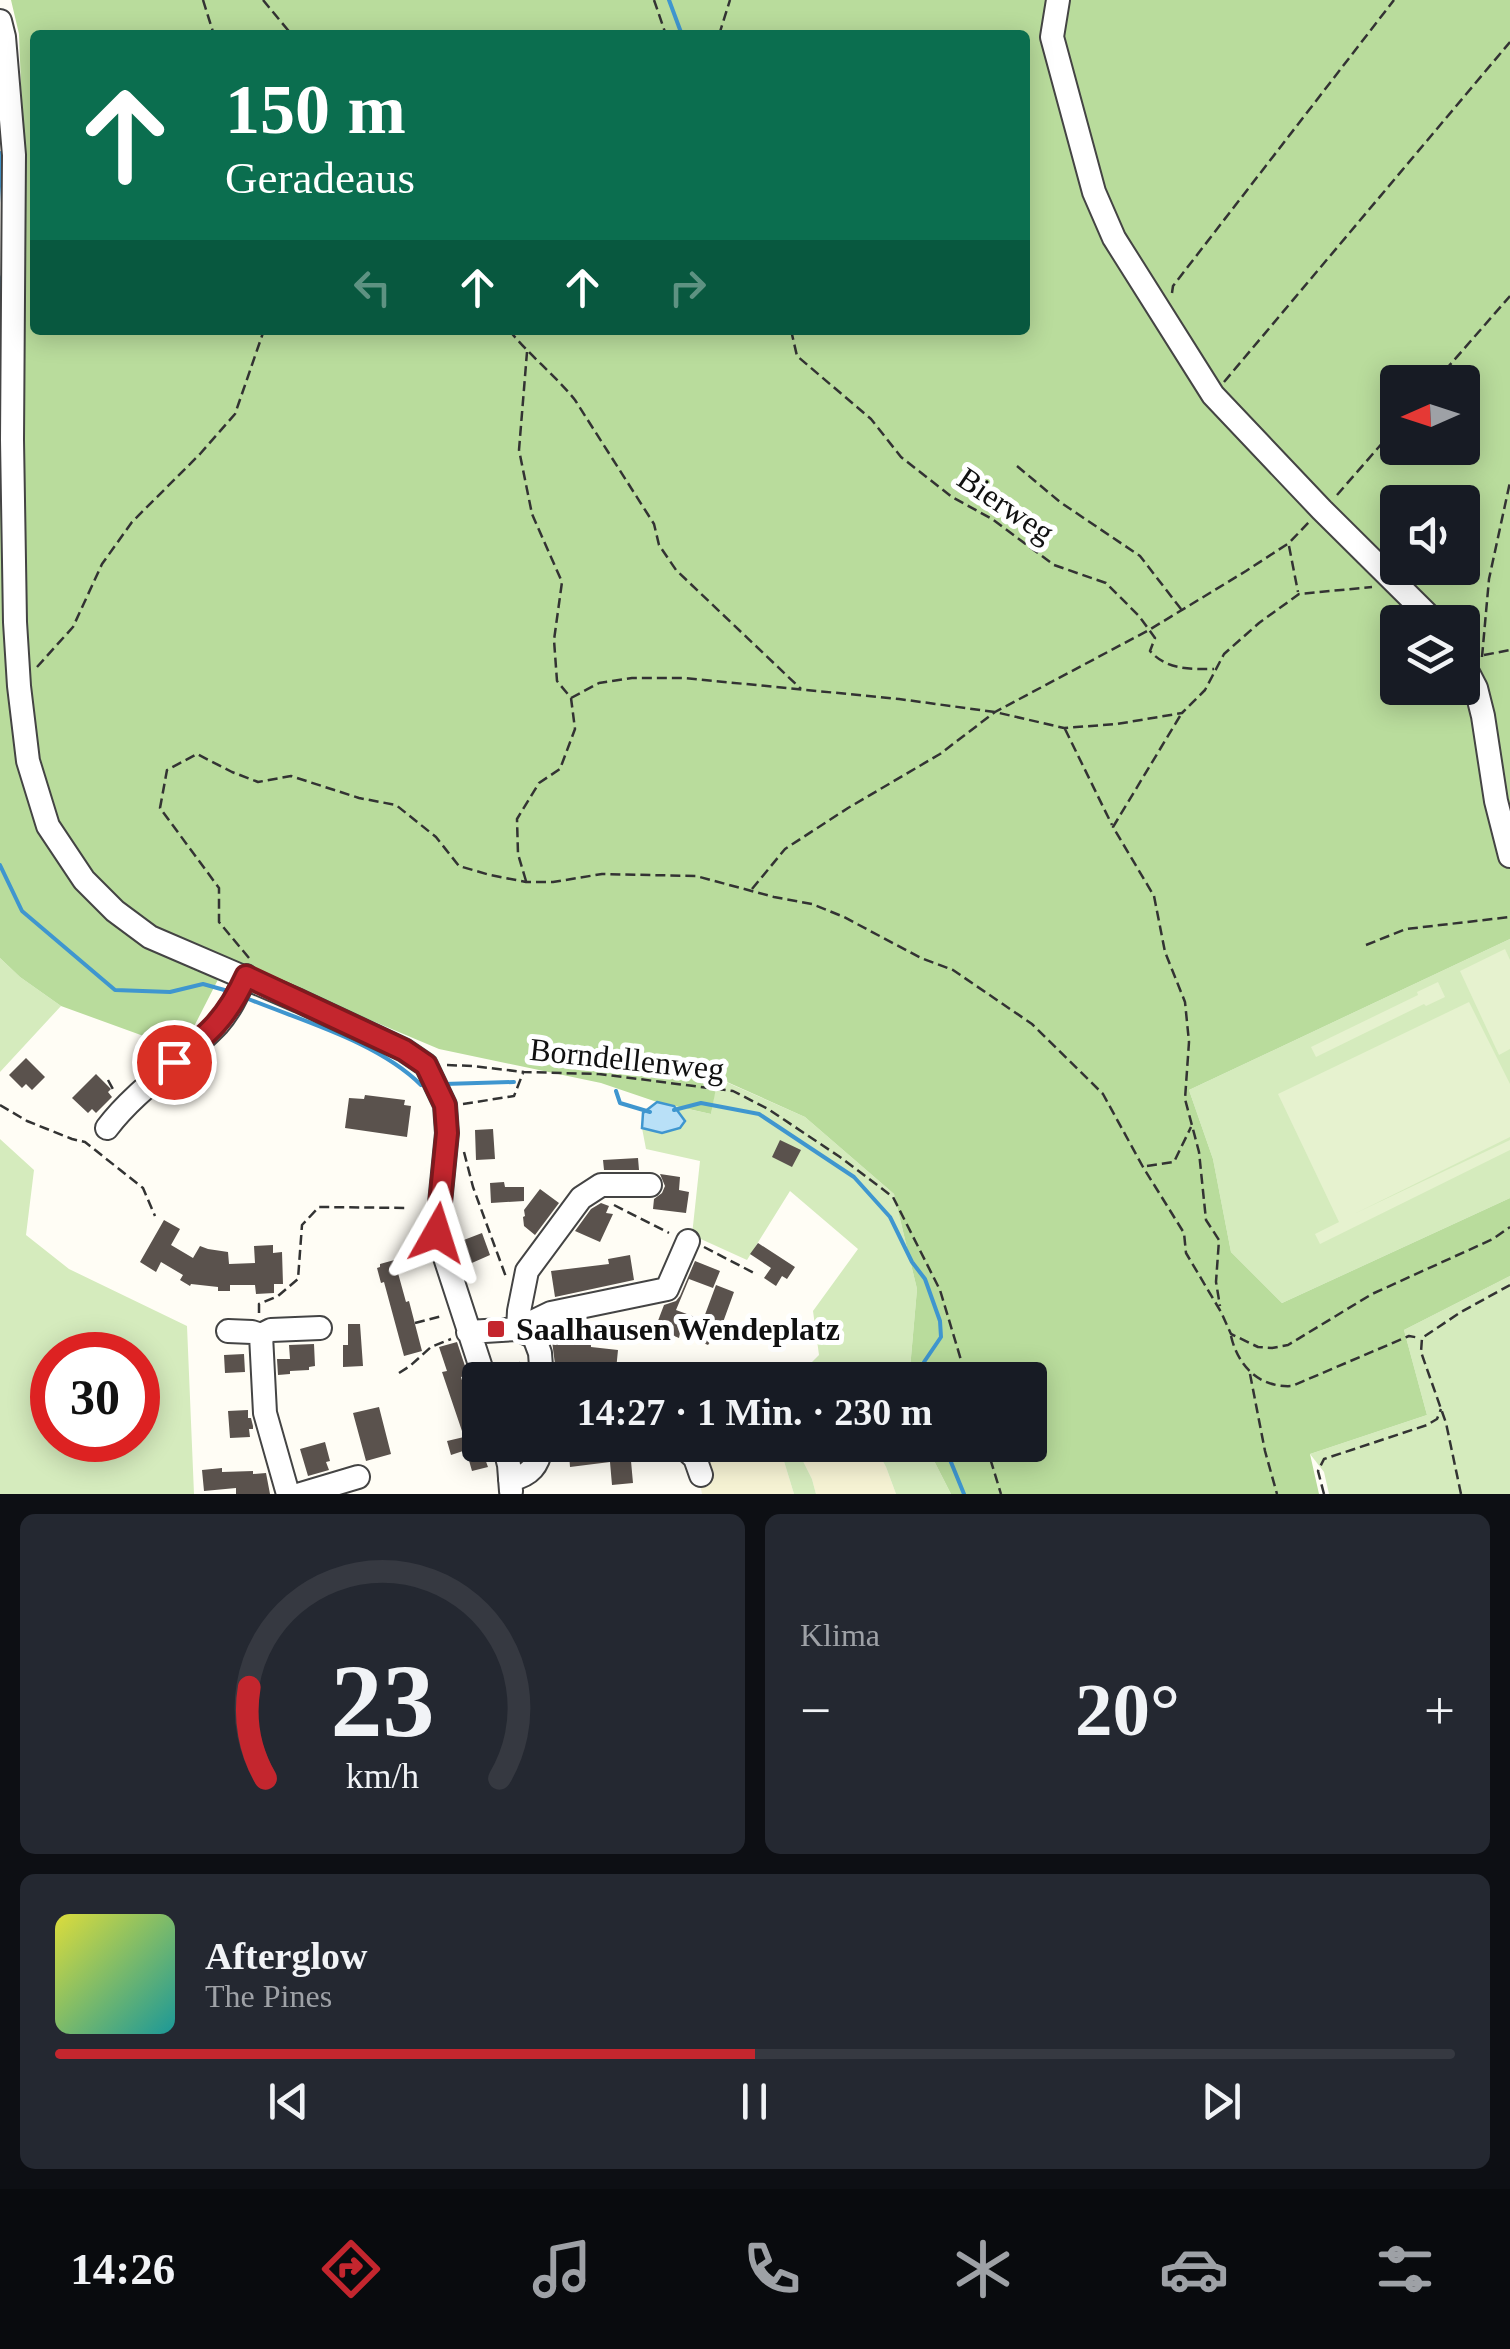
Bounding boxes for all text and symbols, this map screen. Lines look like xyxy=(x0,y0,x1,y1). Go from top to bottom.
icon: ahead xyxy=(60,70,190,200)
text: 150 m xyxy=(225,71,406,148)
text: Geradeaus xyxy=(225,153,415,203)
icon: left xyxy=(345,260,400,315)
icon: ahead xyxy=(450,260,505,315)
icon: ahead xyxy=(555,260,610,315)
icon: right xyxy=(660,260,715,315)
north arrow xyxy=(1380,365,1480,465)
map controls xyxy=(1380,365,1480,705)
street label: Bierweg xyxy=(951,460,1061,550)
button: sound xyxy=(1380,485,1480,585)
button: layers xyxy=(1380,605,1480,705)
pin xyxy=(132,1020,217,1105)
street label: Borndellenweg xyxy=(528,1031,726,1087)
icon: arrive xyxy=(147,1035,202,1090)
position arrow xyxy=(385,1181,489,1285)
place label: Saalhausen Wendeplatz xyxy=(516,1311,840,1347)
marker: Saalhausen Wendeplatz xyxy=(485,1318,507,1340)
speed limit sign: 30 xyxy=(30,1332,160,1462)
text: 14:27 · 1 Min. · 230 m xyxy=(577,1391,932,1433)
text: Klima xyxy=(800,1617,880,1653)
text: 23 xyxy=(331,1643,435,1758)
text: 20° xyxy=(1075,1668,1180,1751)
text: − xyxy=(800,1680,831,1741)
text: + xyxy=(1424,1680,1455,1741)
text: km/h xyxy=(346,1756,419,1796)
text: Afterglow xyxy=(205,1935,367,1977)
text: The Pines xyxy=(205,1978,332,2014)
icon: previous xyxy=(261,2074,316,2129)
icon: pause xyxy=(727,2074,782,2129)
icon: next xyxy=(1194,2074,1249,2129)
icon: directions xyxy=(316,2234,386,2304)
icon: music xyxy=(527,2234,597,2304)
icon: phone xyxy=(737,2234,807,2304)
icon: climate xyxy=(948,2234,1018,2304)
icon: car xyxy=(1159,2234,1229,2304)
icon: filters xyxy=(1370,2234,1440,2304)
text: 14:26 xyxy=(70,2244,175,2294)

